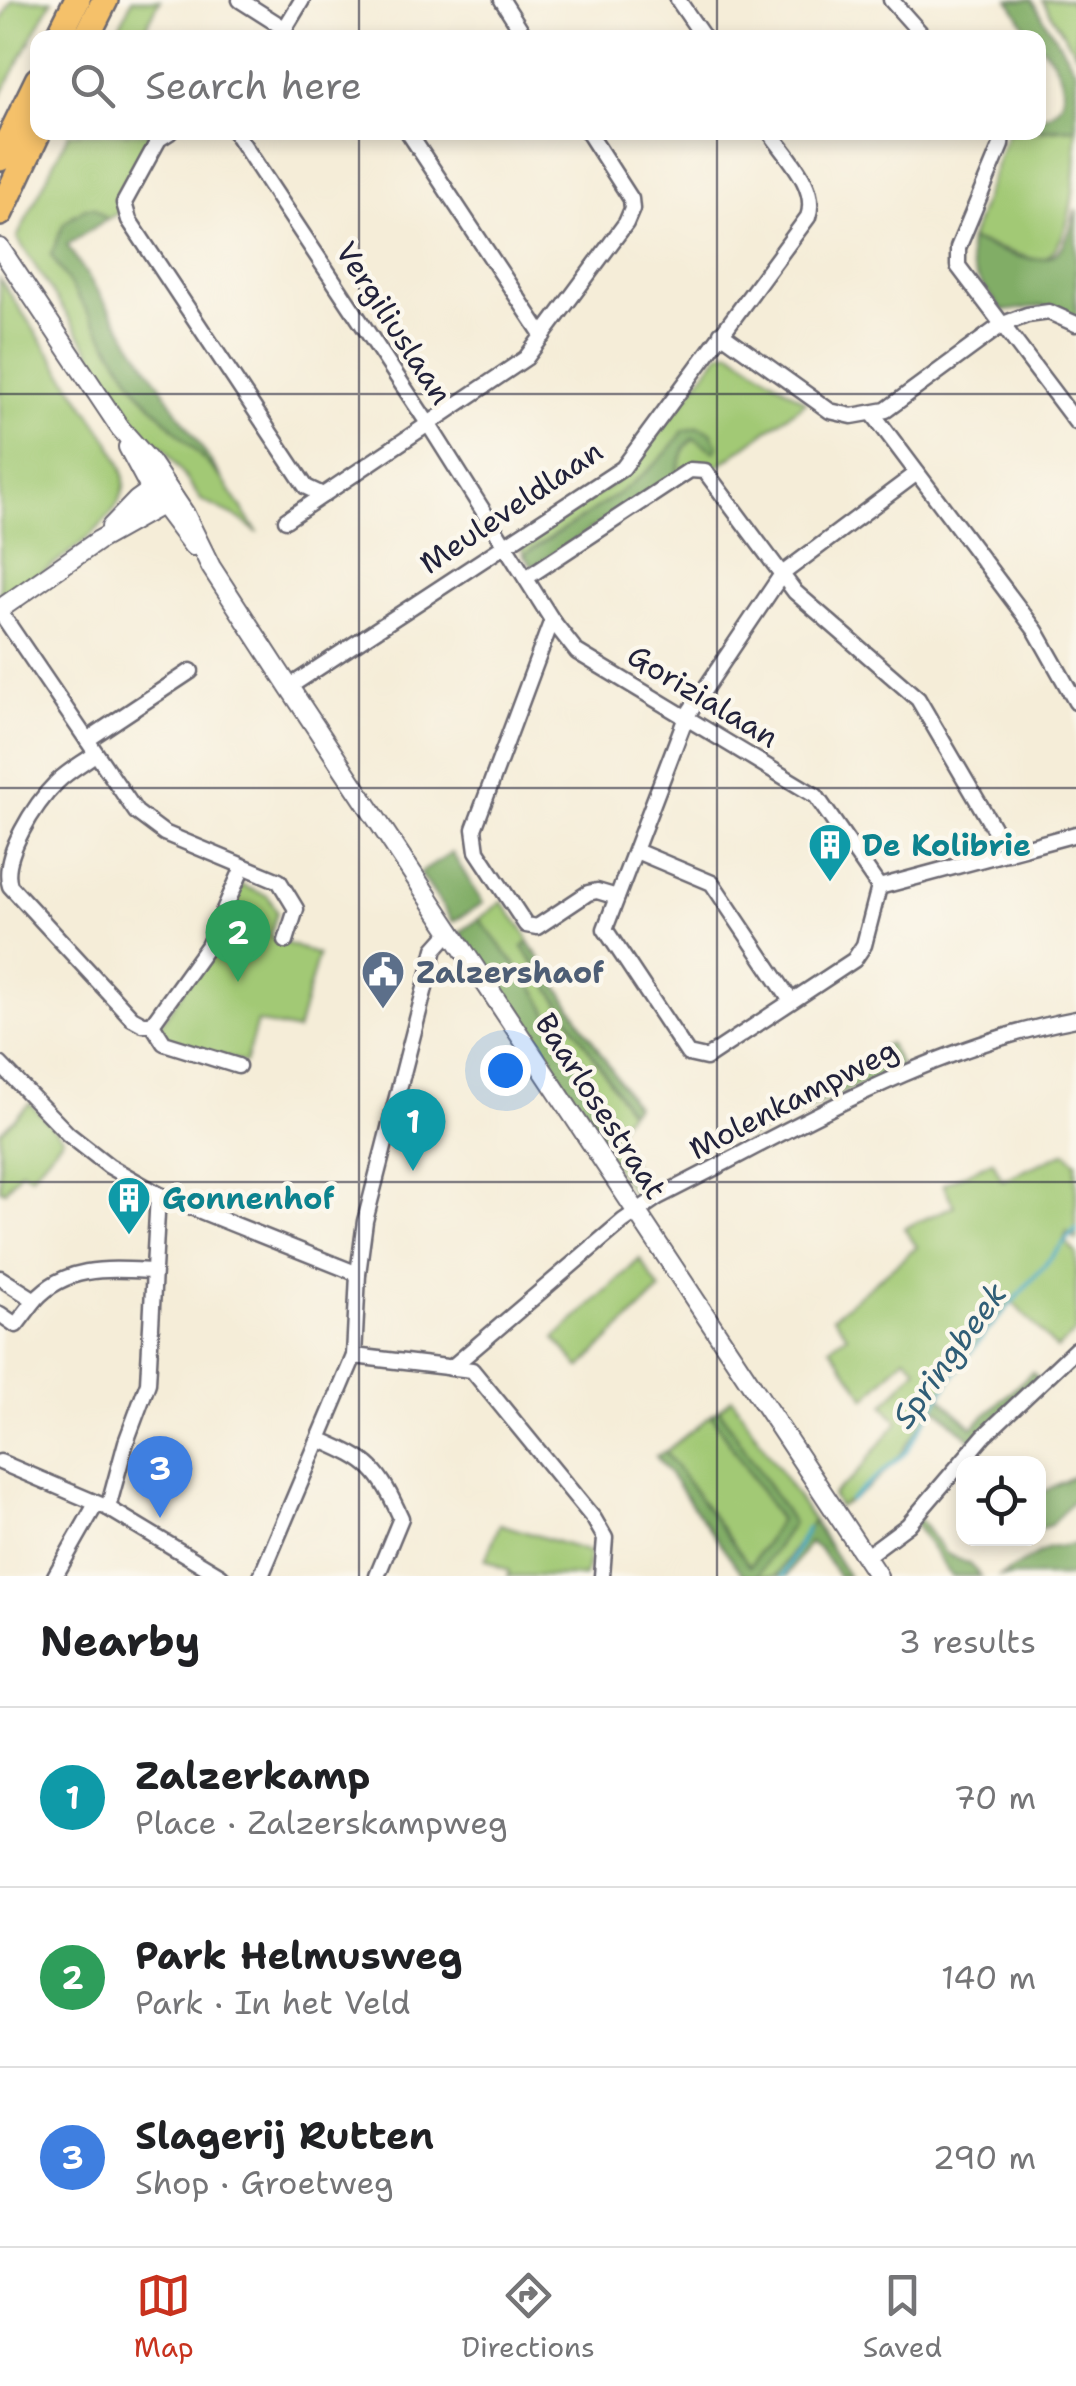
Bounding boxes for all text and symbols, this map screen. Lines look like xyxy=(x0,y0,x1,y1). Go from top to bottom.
search box xyxy=(30,30,1046,140)
icon: search xyxy=(65,58,120,113)
text: Search here xyxy=(145,60,362,111)
street label: Vergiliuslaan xyxy=(326,234,462,412)
street label: Meuleveldlaan xyxy=(412,431,610,583)
street label: Gorizialaan xyxy=(620,635,786,757)
building icon: De Kolibrie xyxy=(807,822,853,883)
place label: De Kolibrie xyxy=(862,825,1031,866)
pin: 2 xyxy=(206,900,270,982)
public building icon: Zalzershaof xyxy=(360,949,406,1010)
place label: Zalzershaof xyxy=(416,952,604,993)
street label: Baarlosestraat xyxy=(526,1005,676,1207)
street label: Molenkampweg xyxy=(682,1029,904,1169)
your location xyxy=(480,1045,531,1096)
pin: 1 xyxy=(380,1088,446,1171)
building icon: Gonnenhof xyxy=(106,1175,152,1236)
place label: Gonnenhof xyxy=(162,1178,335,1219)
water label: Springbeek xyxy=(882,1274,1016,1436)
pin: 3 xyxy=(128,1436,192,1518)
map controls xyxy=(956,1456,1046,1546)
button: locate xyxy=(956,1456,1046,1546)
text: Nearby xyxy=(40,1613,200,1669)
text: 3 results xyxy=(899,1620,1036,1663)
text: Zalzerkamp xyxy=(135,1750,370,1801)
text: 1 xyxy=(65,1776,80,1819)
text: 70 m xyxy=(953,1776,1036,1819)
text: Place · Zalzerskampweg xyxy=(135,1801,508,1844)
text: Park Helmusweg xyxy=(135,1930,462,1981)
text: 2 xyxy=(61,1956,84,1999)
text: 140 m xyxy=(941,1956,1036,1999)
text: Park · In het Veld xyxy=(135,1981,410,2024)
text: Slagerij Rutten xyxy=(135,2110,434,2161)
text: 3 xyxy=(61,2136,84,2179)
text: 290 m xyxy=(933,2136,1036,2179)
text: Shop · Groetweg xyxy=(135,2161,394,2204)
tab: Map xyxy=(134,2268,194,2366)
tab: Directions xyxy=(461,2268,595,2366)
tab: Saved xyxy=(863,2268,942,2366)

